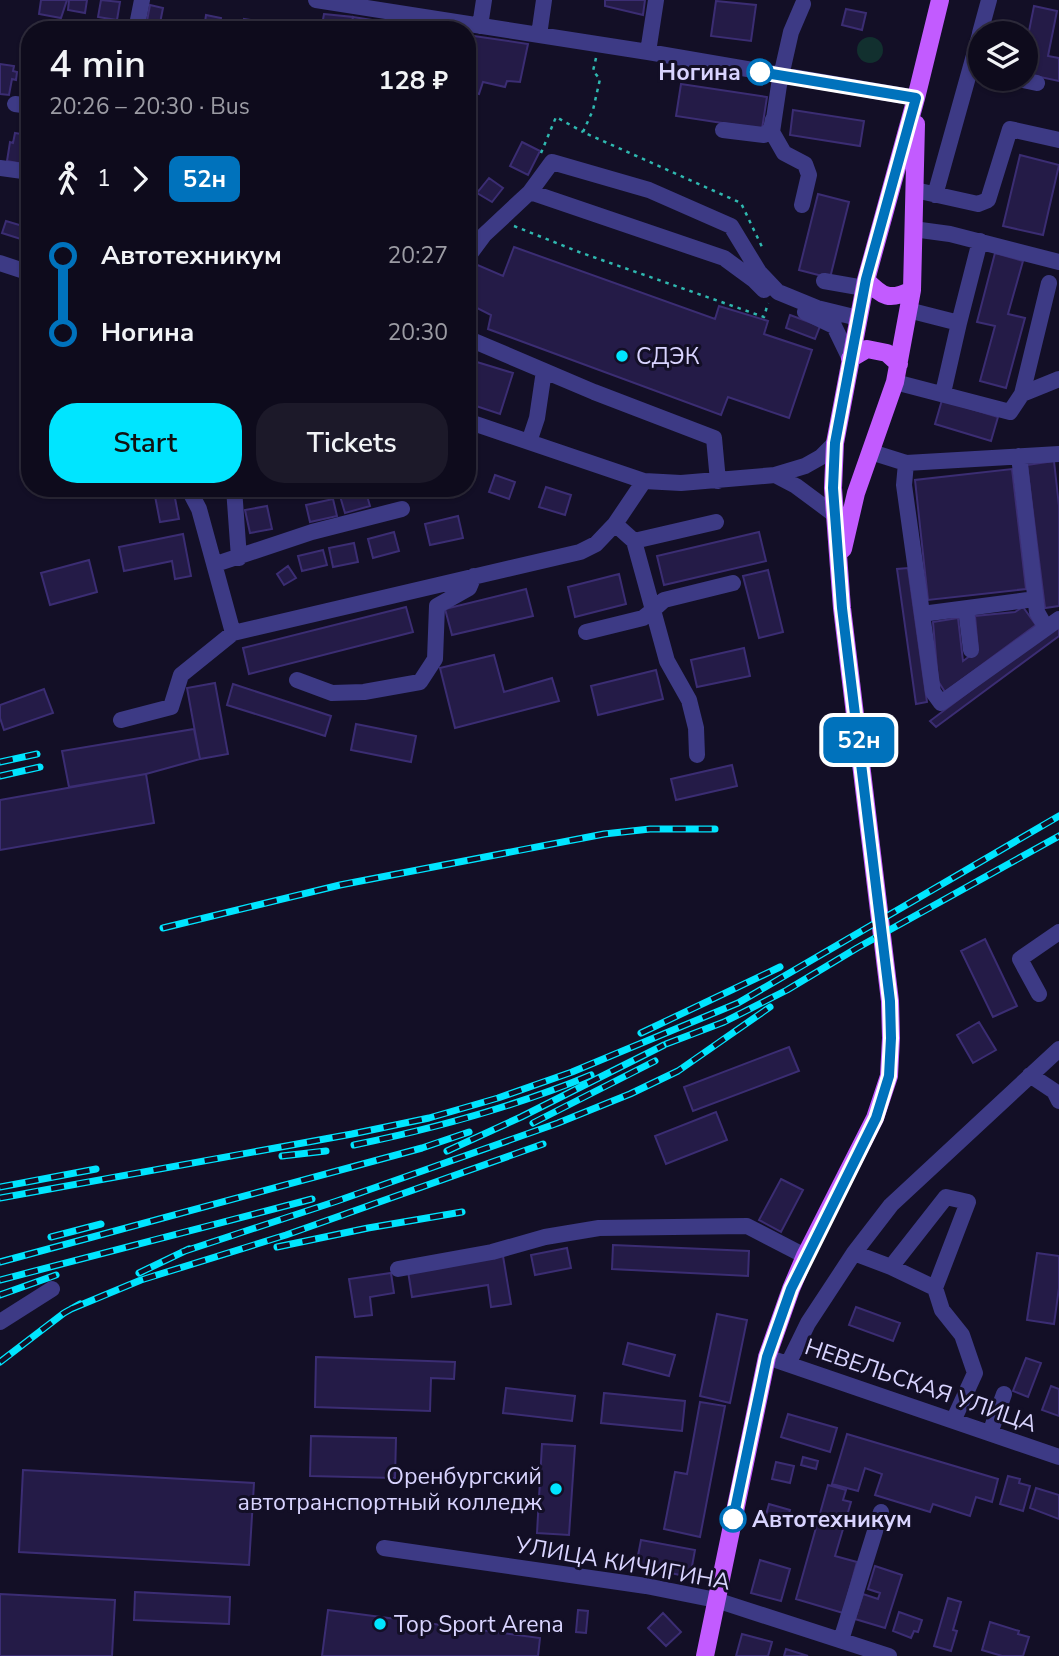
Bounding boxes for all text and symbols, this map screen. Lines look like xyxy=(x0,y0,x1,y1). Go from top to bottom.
map controls xyxy=(968,21,1038,91)
button: layers xyxy=(968,21,1038,91)
text: 4 min xyxy=(49,39,146,90)
place label: Ногина xyxy=(658,57,741,88)
marker: Ногина xyxy=(747,59,773,85)
text: 128 ₽ xyxy=(379,63,448,98)
text: 20:26 – 20:30 · Bus xyxy=(49,91,250,122)
icon: walk xyxy=(49,160,87,198)
icon: forward xyxy=(121,160,159,198)
text: 1 xyxy=(97,163,111,194)
text: 52н xyxy=(183,163,226,195)
text: Автотехникум xyxy=(101,238,282,273)
text: 20:27 xyxy=(388,240,448,271)
text: Ногина xyxy=(101,315,194,350)
text: 20:30 xyxy=(388,317,448,348)
place label: СДЭК xyxy=(636,341,700,372)
marker: СДЭК xyxy=(614,348,630,364)
button: Start xyxy=(49,403,242,483)
button: Tickets xyxy=(256,403,448,483)
line badge: 52н xyxy=(819,717,899,763)
text: 52н xyxy=(837,724,881,756)
street label: НЕВЕЛЬСКАЯ УЛИЦА xyxy=(801,1331,1041,1440)
place label: Оренбургский автотранспортный колледж xyxy=(238,1461,543,1518)
marker: Оренбургский автотранспортный колледж xyxy=(548,1481,564,1497)
place label: Автотехникум xyxy=(752,1504,912,1535)
marker: Автотехникум xyxy=(720,1506,746,1532)
street label: УЛИЦА КИЧИГИНА xyxy=(512,1529,733,1598)
place label: Top Sport Arena xyxy=(394,1609,564,1640)
marker: Top Sport Arena xyxy=(372,1616,388,1632)

